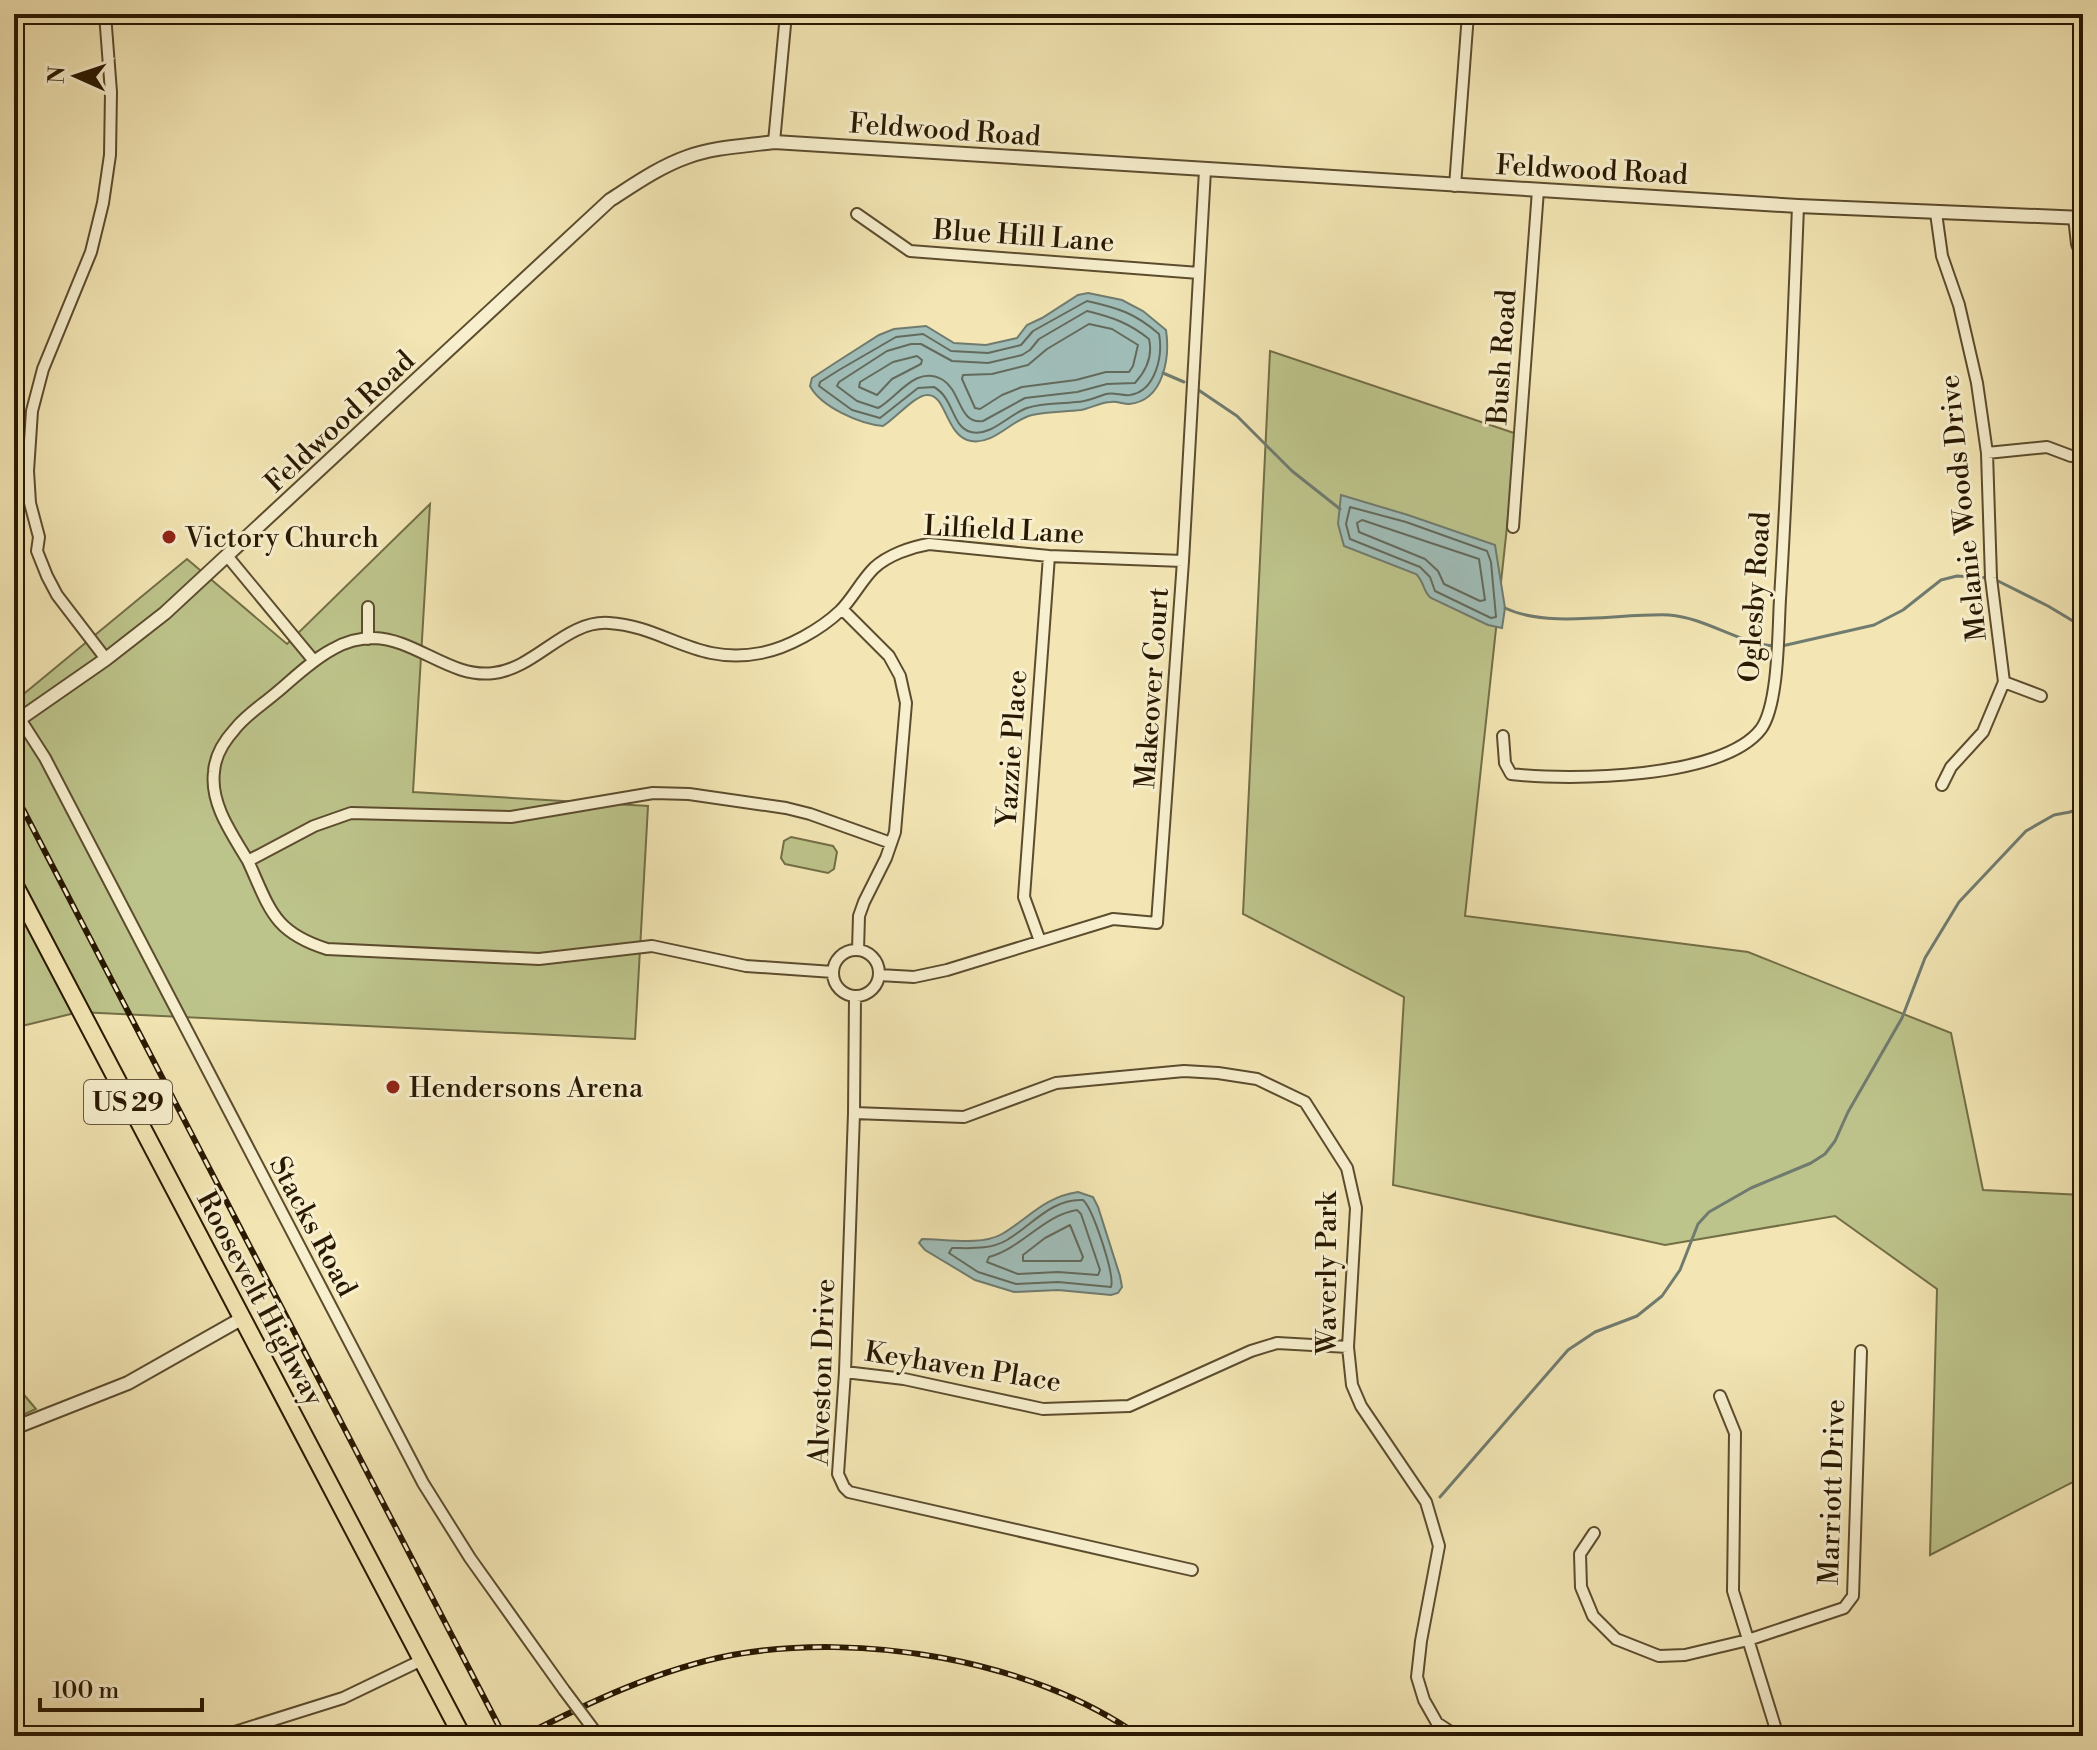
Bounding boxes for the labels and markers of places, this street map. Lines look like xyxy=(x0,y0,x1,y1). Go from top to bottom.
place label: Victory Church xyxy=(184,521,379,556)
marker: Victory Church xyxy=(160,528,178,546)
place label: Hendersons Arena xyxy=(409,1071,644,1106)
marker: Hendersons Arena xyxy=(384,1078,402,1096)

